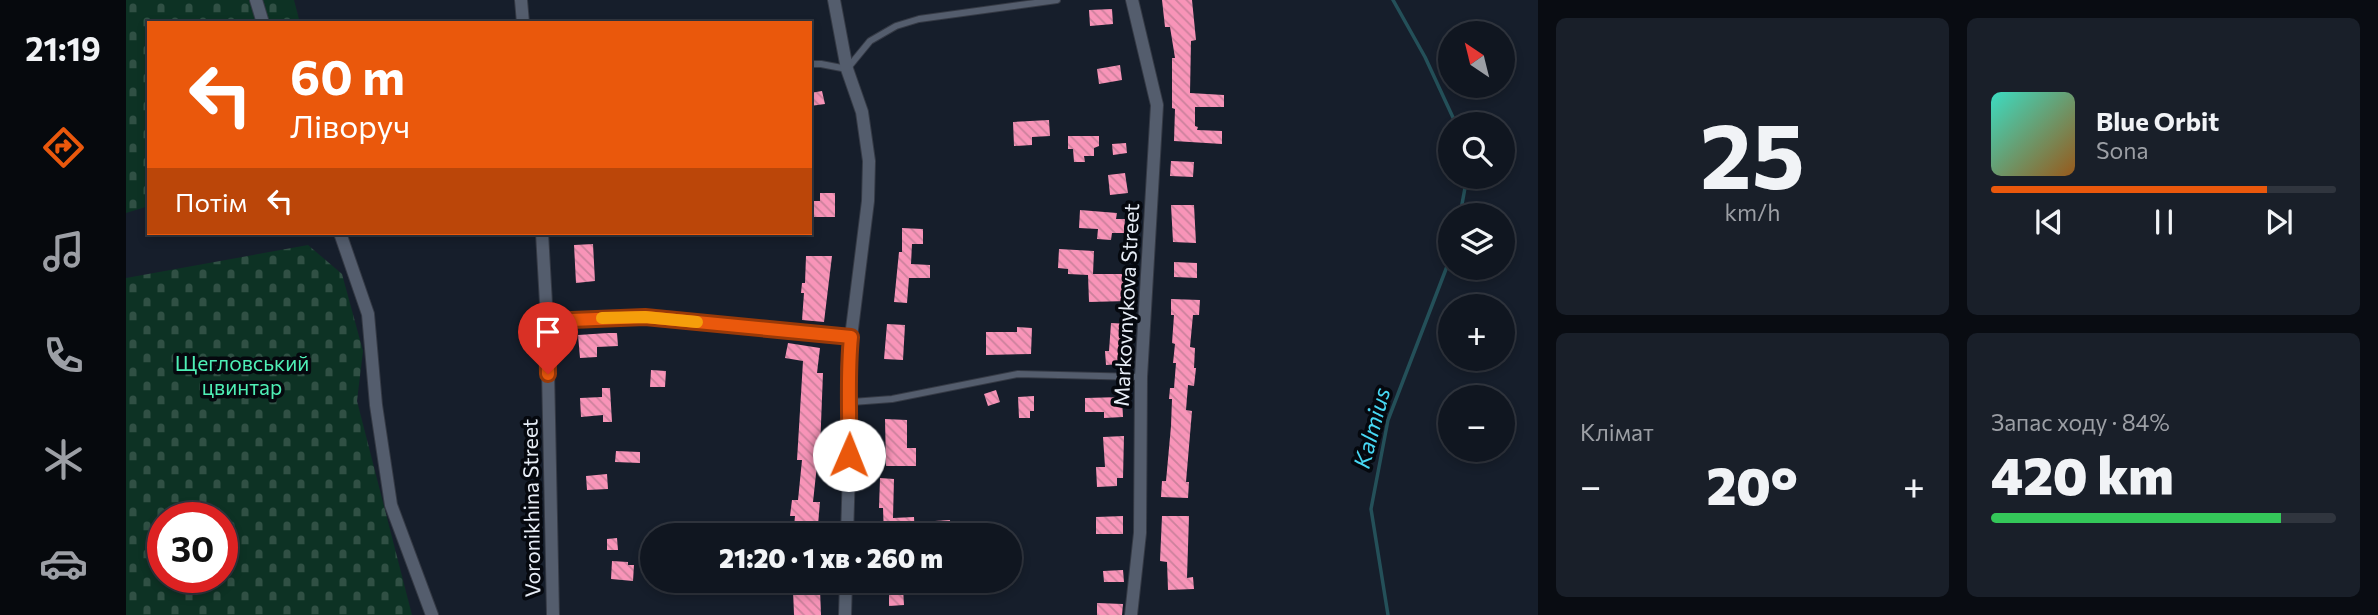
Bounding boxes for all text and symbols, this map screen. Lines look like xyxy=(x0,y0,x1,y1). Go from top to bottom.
north arrow xyxy=(1438,21,1516,98)
map controls xyxy=(1438,21,1515,462)
text: 21:19 xyxy=(25,28,101,68)
text: 60 m xyxy=(290,45,405,105)
icon: left xyxy=(175,49,266,140)
text: 25 xyxy=(1700,96,1805,208)
text: Ліворуч xyxy=(290,105,410,145)
text: Blue Orbit xyxy=(2096,105,2219,136)
button: search xyxy=(1438,112,1515,189)
icon: directions xyxy=(39,123,88,172)
text: Sona xyxy=(2096,136,2148,164)
icon: left xyxy=(261,182,299,220)
text: Потім xyxy=(175,186,247,217)
text: km/h xyxy=(1725,198,1780,226)
street label: Markovnykova Street xyxy=(1108,203,1143,407)
button: layers xyxy=(1438,203,1515,280)
icon: previous xyxy=(2030,203,2068,241)
icon: pause xyxy=(2145,203,2183,241)
icon: next xyxy=(2260,203,2298,241)
icon: music xyxy=(39,227,88,276)
button: + xyxy=(1438,294,1515,371)
pin xyxy=(518,302,578,374)
icon: arrive xyxy=(529,313,567,351)
icon: phone xyxy=(39,331,88,380)
park label: Щегловський цвинтар xyxy=(175,350,309,399)
water label: Kalmius xyxy=(1347,384,1395,471)
button: − xyxy=(1438,385,1515,462)
text: Запас ходу · 84% xyxy=(1991,408,2170,436)
street label: Voronikhina Street xyxy=(516,418,545,598)
position arrow xyxy=(812,418,886,492)
text: Клімат xyxy=(1580,418,1654,446)
icon: climate xyxy=(39,435,88,484)
text: 420 km xyxy=(1991,442,2174,506)
text: 20° xyxy=(1706,452,1798,516)
text: − xyxy=(1580,461,1602,508)
text: + xyxy=(1903,461,1925,508)
speed limit sign: 30 xyxy=(147,502,238,593)
icon: car xyxy=(39,539,88,588)
text: 21:20 · 1 хв · 260 m xyxy=(719,542,943,573)

